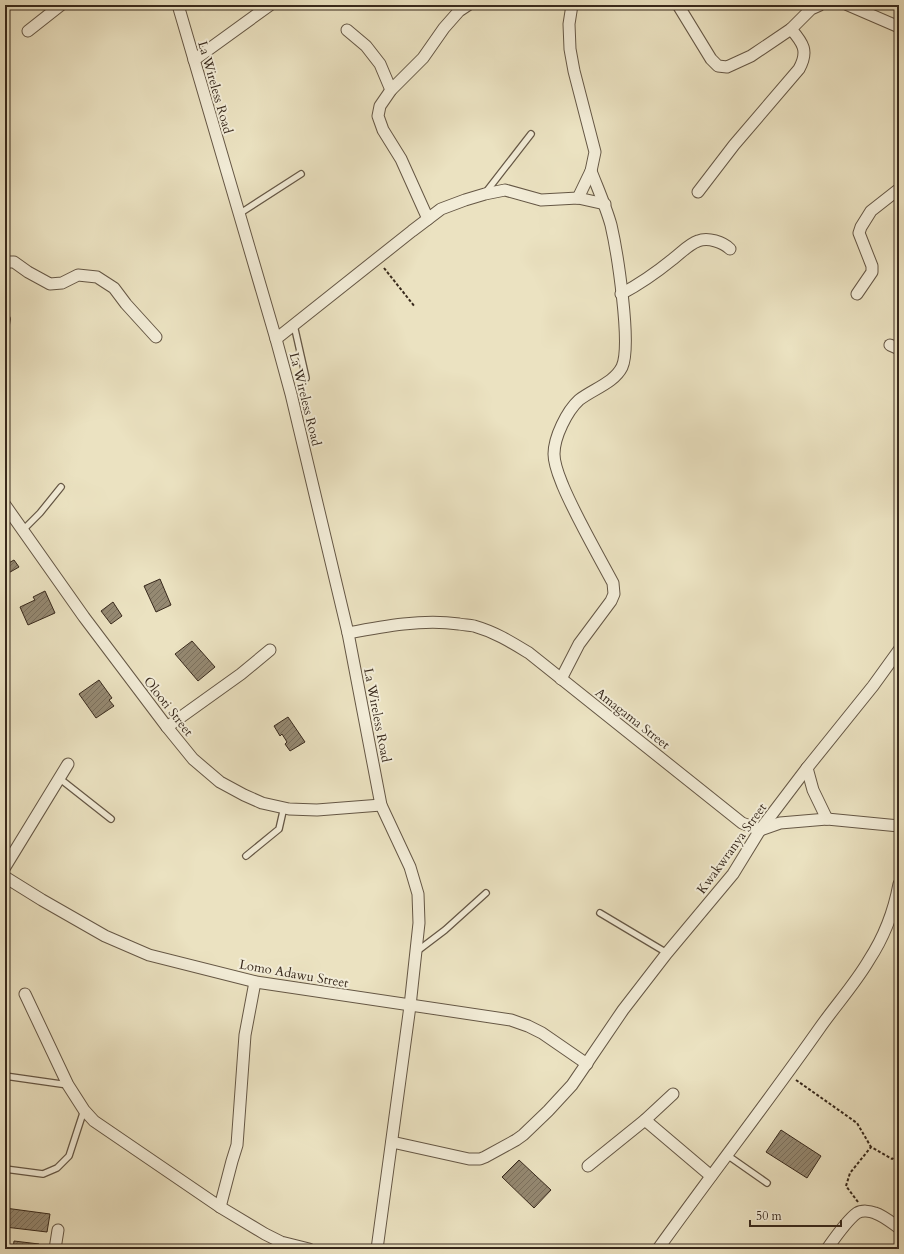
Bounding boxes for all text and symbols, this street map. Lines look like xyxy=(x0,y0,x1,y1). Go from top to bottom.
street label: La Wireless Road xyxy=(193,39,237,136)
street label: La Wireless Road xyxy=(285,351,325,448)
street label: La Wireless Road xyxy=(359,667,395,764)
street label: Olooti Street xyxy=(139,673,197,740)
street label: Amagama Street xyxy=(591,684,673,754)
street label: Kwakwranya Street xyxy=(693,800,771,898)
street label: Lomo Adawu Street xyxy=(238,956,350,992)
scale bar xyxy=(750,1202,841,1228)
text: 50 m xyxy=(756,1208,783,1224)

